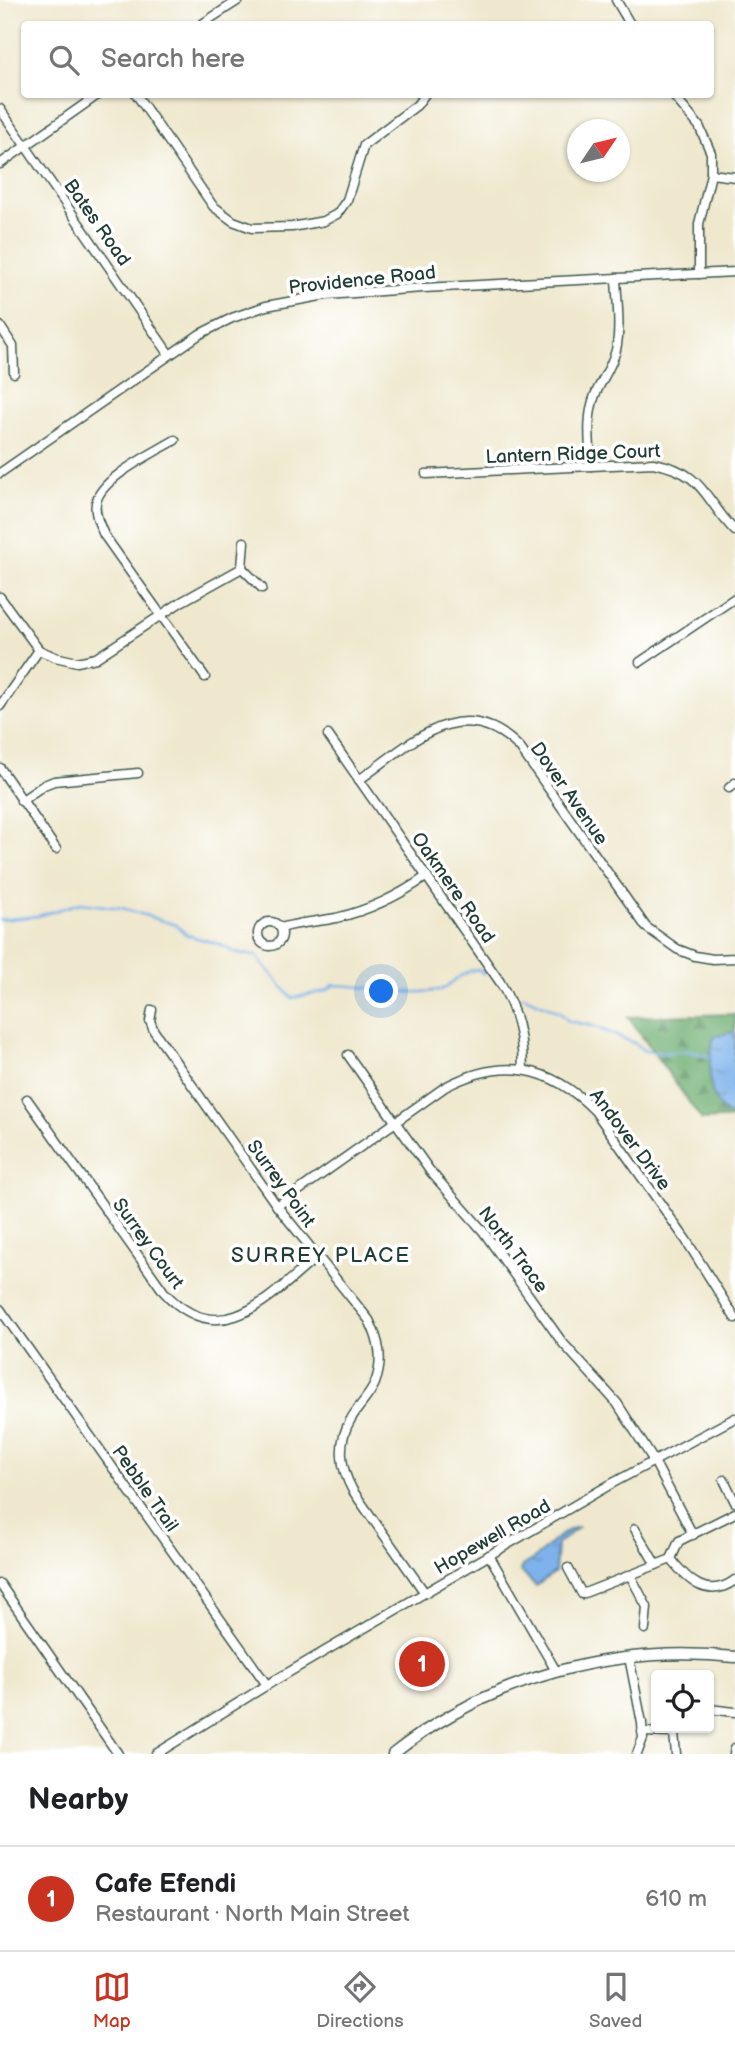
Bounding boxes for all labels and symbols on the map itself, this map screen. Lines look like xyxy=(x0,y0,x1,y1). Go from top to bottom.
north arrow xyxy=(567,119,630,182)
street label: Bates Road xyxy=(58,175,135,271)
street label: Providence Road xyxy=(287,261,437,300)
street label: Lantern Ridge Court xyxy=(485,440,661,469)
street label: Dover Avenue xyxy=(525,738,613,850)
street label: Oakmere Road xyxy=(406,828,499,948)
your location xyxy=(364,974,398,1008)
street label: Andover Drive xyxy=(584,1085,675,1195)
street label: Surrey Point xyxy=(242,1136,320,1232)
street label: Surrey Court xyxy=(107,1194,189,1294)
street label: North Trace xyxy=(473,1202,553,1298)
district label: SURREY PLACE xyxy=(231,1243,411,1268)
street label: Pebble Trail xyxy=(107,1441,183,1536)
street label: Hopewell Road xyxy=(431,1495,555,1580)
pin: 1 xyxy=(399,1638,445,1690)

